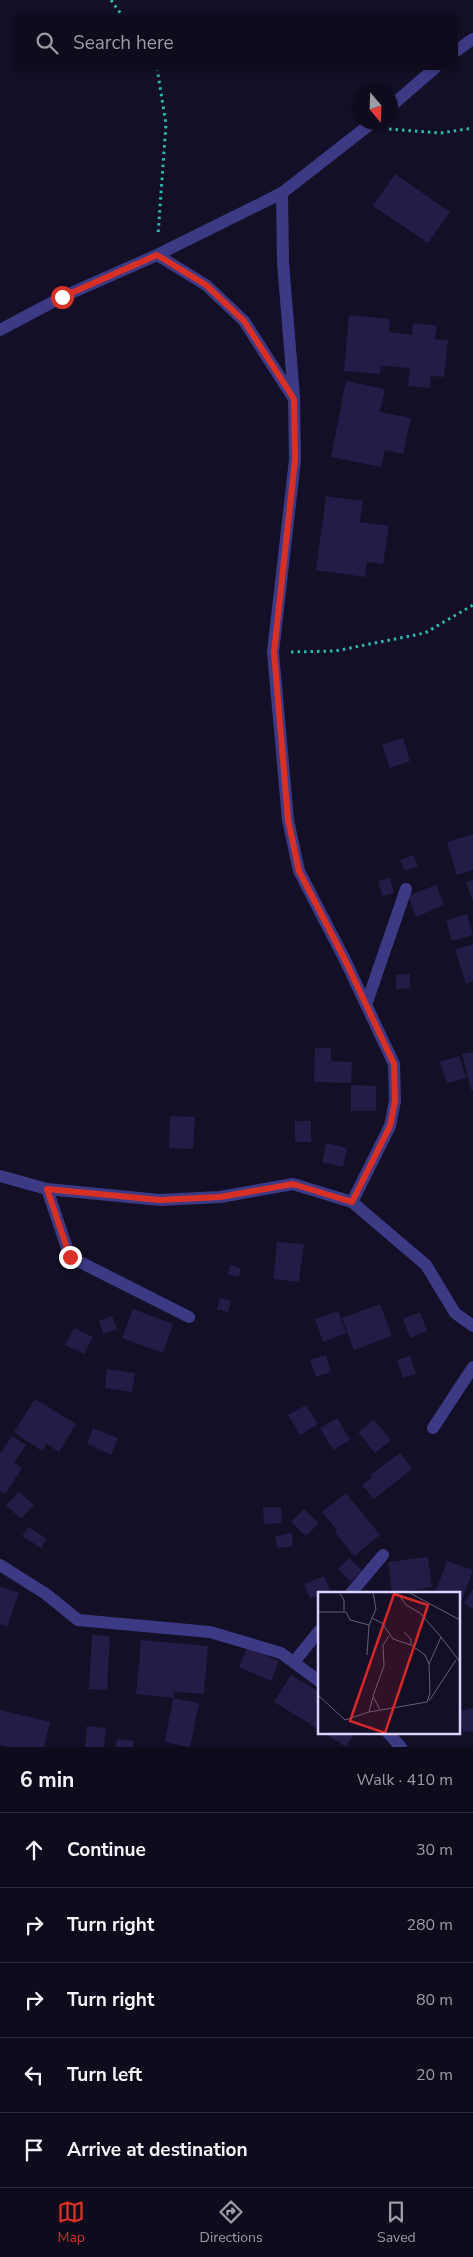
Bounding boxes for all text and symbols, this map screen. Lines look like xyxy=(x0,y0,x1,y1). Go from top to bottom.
search box xyxy=(15,15,458,70)
icon: search xyxy=(33,29,61,57)
text: Search here xyxy=(73,30,174,56)
north arrow xyxy=(353,85,398,130)
route start xyxy=(51,286,74,309)
route end xyxy=(59,1246,82,1269)
inset map xyxy=(318,1592,460,1734)
text: 6 min xyxy=(20,1766,74,1794)
text: Walk · 410 m xyxy=(357,1769,453,1791)
icon: ahead xyxy=(20,1836,48,1864)
text: Continue xyxy=(67,1837,146,1863)
text: 30 m xyxy=(416,1839,453,1861)
icon: right xyxy=(20,1911,48,1939)
text: Turn right xyxy=(67,1912,154,1938)
text: 280 m xyxy=(406,1914,453,1936)
icon: right xyxy=(20,1986,48,2014)
text: Turn right xyxy=(67,1987,154,2013)
text: 80 m xyxy=(416,1989,453,2011)
icon: left xyxy=(20,2061,48,2089)
text: Turn left xyxy=(67,2062,142,2088)
text: 20 m xyxy=(416,2064,453,2086)
icon: arrive xyxy=(20,2136,48,2164)
text: Arrive at destination xyxy=(67,2137,248,2163)
tab: Map xyxy=(57,2198,85,2247)
tab: Directions xyxy=(200,2198,263,2247)
tab: Saved xyxy=(377,2198,416,2247)

